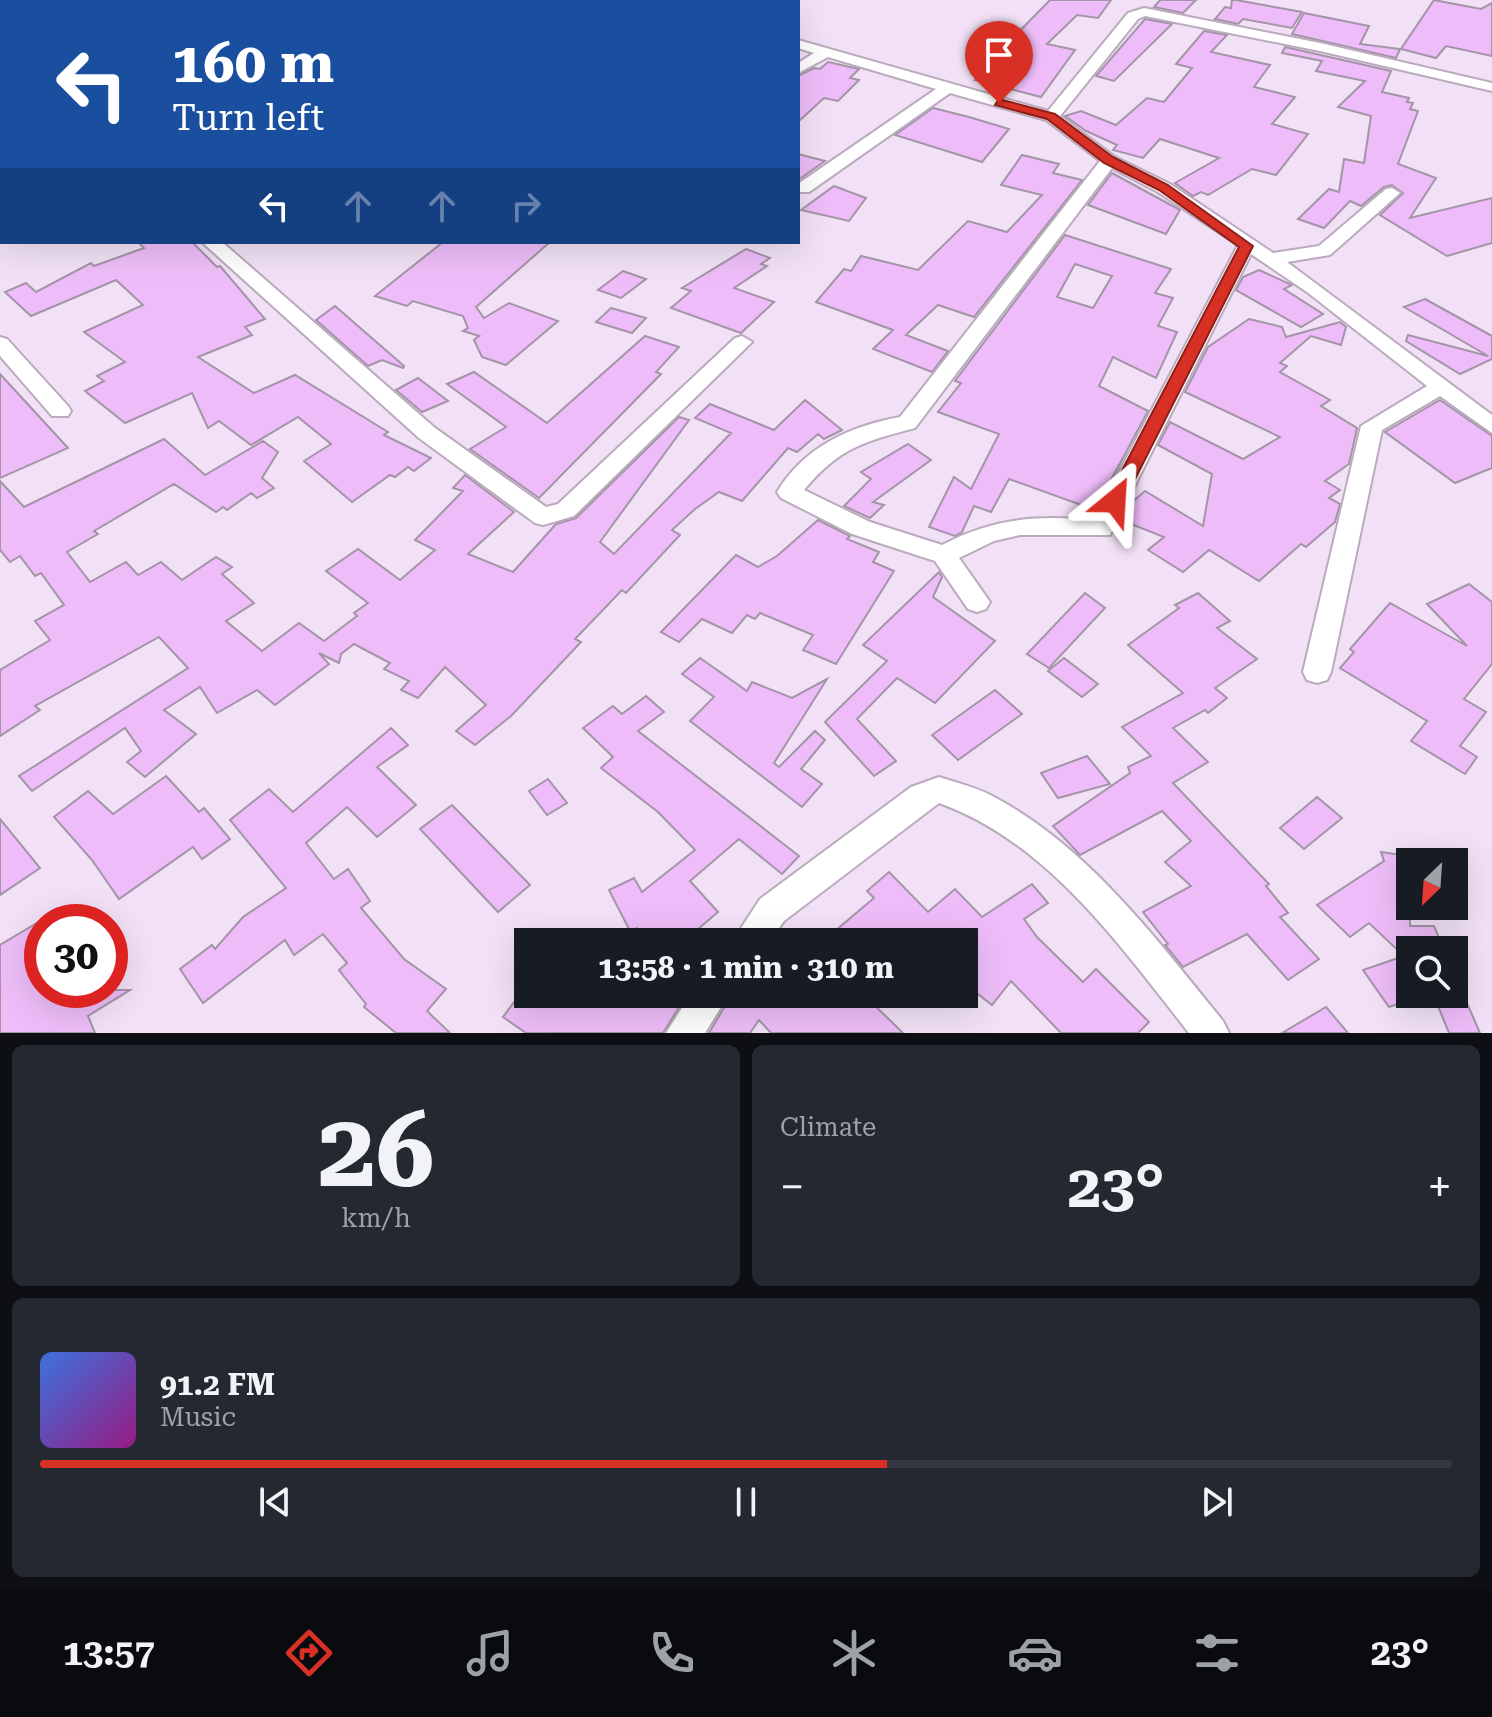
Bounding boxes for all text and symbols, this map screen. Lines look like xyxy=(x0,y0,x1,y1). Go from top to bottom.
pin xyxy=(965,21,1033,103)
text: 160 m xyxy=(172,30,334,96)
icon: left xyxy=(40,32,144,136)
icon: arrive xyxy=(977,33,1021,77)
text: Turn left xyxy=(172,97,324,139)
icon: left xyxy=(252,184,296,228)
icon: ahead xyxy=(336,184,380,228)
icon: ahead xyxy=(420,184,464,228)
icon: right xyxy=(504,184,548,228)
position arrow xyxy=(1073,459,1157,543)
north arrow xyxy=(1396,848,1468,920)
map controls xyxy=(1396,848,1468,1008)
speed limit sign: 30 xyxy=(24,904,128,1008)
button: search xyxy=(1396,936,1468,1008)
text: 13:58 · 1 min · 310 m xyxy=(598,950,894,985)
text: 26 xyxy=(318,1090,434,1211)
text: Climate xyxy=(780,1112,876,1142)
text: 23° xyxy=(1067,1151,1165,1222)
text: − xyxy=(780,1161,805,1213)
text: + xyxy=(1427,1161,1452,1213)
text: km/h xyxy=(341,1203,411,1233)
text: 91.2 FM xyxy=(160,1367,275,1402)
text: Music xyxy=(160,1402,236,1432)
icon: previous xyxy=(253,1480,297,1524)
icon: pause xyxy=(724,1480,768,1524)
icon: next xyxy=(1195,1480,1239,1524)
icon: directions xyxy=(281,1625,337,1681)
icon: music xyxy=(462,1625,518,1681)
icon: phone xyxy=(644,1625,700,1681)
icon: climate xyxy=(826,1625,882,1681)
icon: car xyxy=(1007,1625,1063,1681)
icon: filters xyxy=(1189,1625,1245,1681)
text: 13:57 xyxy=(63,1632,155,1674)
text: 23° xyxy=(1371,1632,1429,1674)

